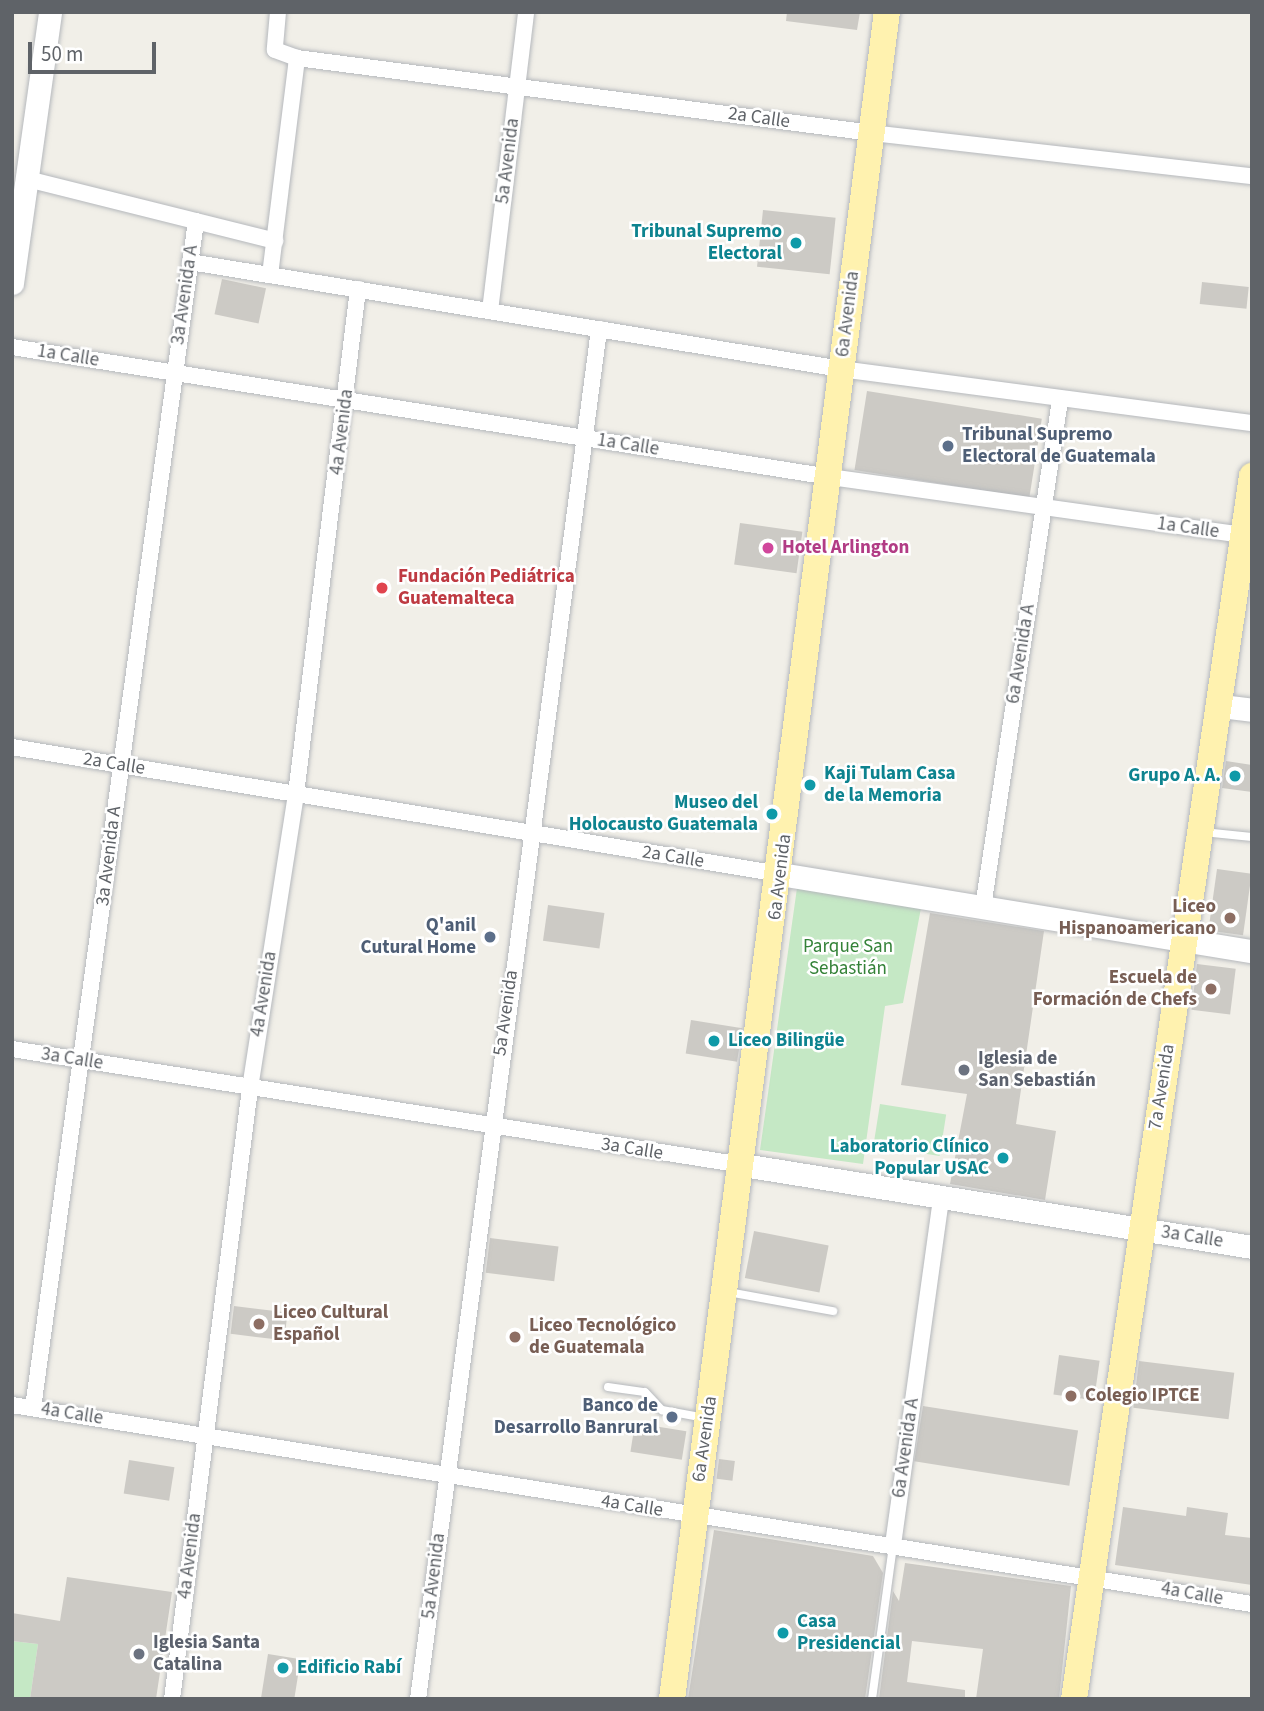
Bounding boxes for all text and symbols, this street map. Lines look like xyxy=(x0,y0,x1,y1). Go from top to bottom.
scale bar xyxy=(32,28,159,72)
text: 50 m xyxy=(41,39,83,69)
street label: 2a Calle xyxy=(727,102,791,134)
street label: 5a Avenida xyxy=(491,117,525,205)
place label: Tribunal Supremo Electoral xyxy=(631,221,782,265)
marker: Tribunal Supremo Electoral xyxy=(788,235,804,251)
street label: 3a Avenida A xyxy=(167,244,203,346)
street label: 6a Avenida xyxy=(831,270,865,358)
street label: 1a Calle xyxy=(35,340,101,372)
street label: 4a Avenida xyxy=(325,388,359,476)
place label: Tribunal Supremo Electoral de Guatemala xyxy=(962,424,1156,468)
street label: 1a Calle xyxy=(595,429,661,461)
marker: Tribunal Supremo Electoral de Guatemala xyxy=(940,438,956,454)
street label: 1a Calle xyxy=(1156,512,1220,544)
place label: Hotel Arlington xyxy=(782,537,909,559)
marker: Hotel Arlington xyxy=(760,540,776,556)
place label: Fundación Pediátrica Guatemalteca xyxy=(398,566,575,610)
marker: Fundación Pediátrica Guatemalteca xyxy=(372,578,392,598)
street label: 6a Avenida A xyxy=(1002,603,1040,705)
street label: 2a Calle xyxy=(81,748,147,780)
place label: Kaji Tulam Casa de la Memoria xyxy=(824,763,956,807)
place label: Grupo A. A. xyxy=(1128,765,1221,787)
marker: Grupo A. A. xyxy=(1227,768,1243,784)
marker: Kaji Tulam Casa de la Memoria xyxy=(802,777,818,793)
place label: Museo del Holocausto Guatemala xyxy=(569,792,758,836)
street label: 3a Avenida A xyxy=(92,805,126,907)
marker: Museo del Holocausto Guatemala xyxy=(764,806,780,822)
street label: 6a Avenida xyxy=(763,833,797,921)
street label: 2a Calle xyxy=(640,841,706,873)
place label: Liceo Hispanoamericano xyxy=(1059,896,1216,940)
marker: Liceo Hispanoamericano xyxy=(1222,910,1238,926)
place label: Q'anil Cutural Home xyxy=(361,915,476,959)
marker: Q'anil Cutural Home xyxy=(482,929,498,945)
park label: Parque San Sebastián xyxy=(803,936,893,980)
street label: 4a Avenida xyxy=(246,950,282,1038)
place label: Escuela de Formación de Chefs xyxy=(1033,967,1197,1011)
street label: 5a Avenida xyxy=(489,969,523,1057)
marker: Escuela de Formación de Chefs xyxy=(1203,981,1219,997)
place label: Liceo Bilingüe xyxy=(728,1030,845,1052)
marker: Liceo Bilingüe xyxy=(706,1033,722,1049)
street label: 3a Calle xyxy=(39,1043,105,1075)
street label: 7a Avenida xyxy=(1144,1043,1180,1131)
place label: Iglesia de San Sebastián xyxy=(978,1048,1096,1092)
marker: Iglesia de San Sebastián xyxy=(956,1062,972,1078)
street label: 3a Calle xyxy=(599,1133,665,1165)
place label: Laboratorio Clínico Popular USAC xyxy=(830,1136,989,1180)
marker: Laboratorio Clínico Popular USAC xyxy=(995,1150,1011,1166)
street label: 3a Calle xyxy=(1159,1221,1225,1253)
place label: Liceo Cultural Español xyxy=(273,1302,388,1346)
place label: Liceo Tecnológico de Guatemala xyxy=(529,1315,676,1359)
marker: Liceo Cultural Español xyxy=(251,1316,267,1332)
marker: Liceo Tecnológico de Guatemala xyxy=(507,1329,523,1345)
place label: Colegio IPTCE xyxy=(1085,1385,1200,1407)
marker: Colegio IPTCE xyxy=(1063,1388,1079,1404)
place label: Banco de Desarrollo Banrural xyxy=(494,1395,658,1439)
street label: 6a Avenida xyxy=(688,1395,722,1483)
street label: 6a Avenida A xyxy=(888,1397,924,1499)
street label: 4a Calle xyxy=(39,1398,105,1430)
marker: Banco de Desarrollo Banrural xyxy=(664,1409,680,1425)
street label: 4a Calle xyxy=(599,1490,665,1522)
street label: 4a Avenida xyxy=(173,1512,207,1600)
street label: 5a Avenida xyxy=(417,1532,451,1620)
street label: 4a Calle xyxy=(1159,1577,1225,1611)
place label: Casa Presidencial xyxy=(797,1611,900,1655)
marker: Casa Presidencial xyxy=(775,1625,791,1641)
place label: Iglesia Santa Catalina xyxy=(153,1632,260,1676)
marker: Iglesia Santa Catalina xyxy=(131,1646,147,1662)
place label: Edificio Rabí xyxy=(297,1657,401,1679)
marker: Edificio Rabí xyxy=(275,1660,291,1676)

